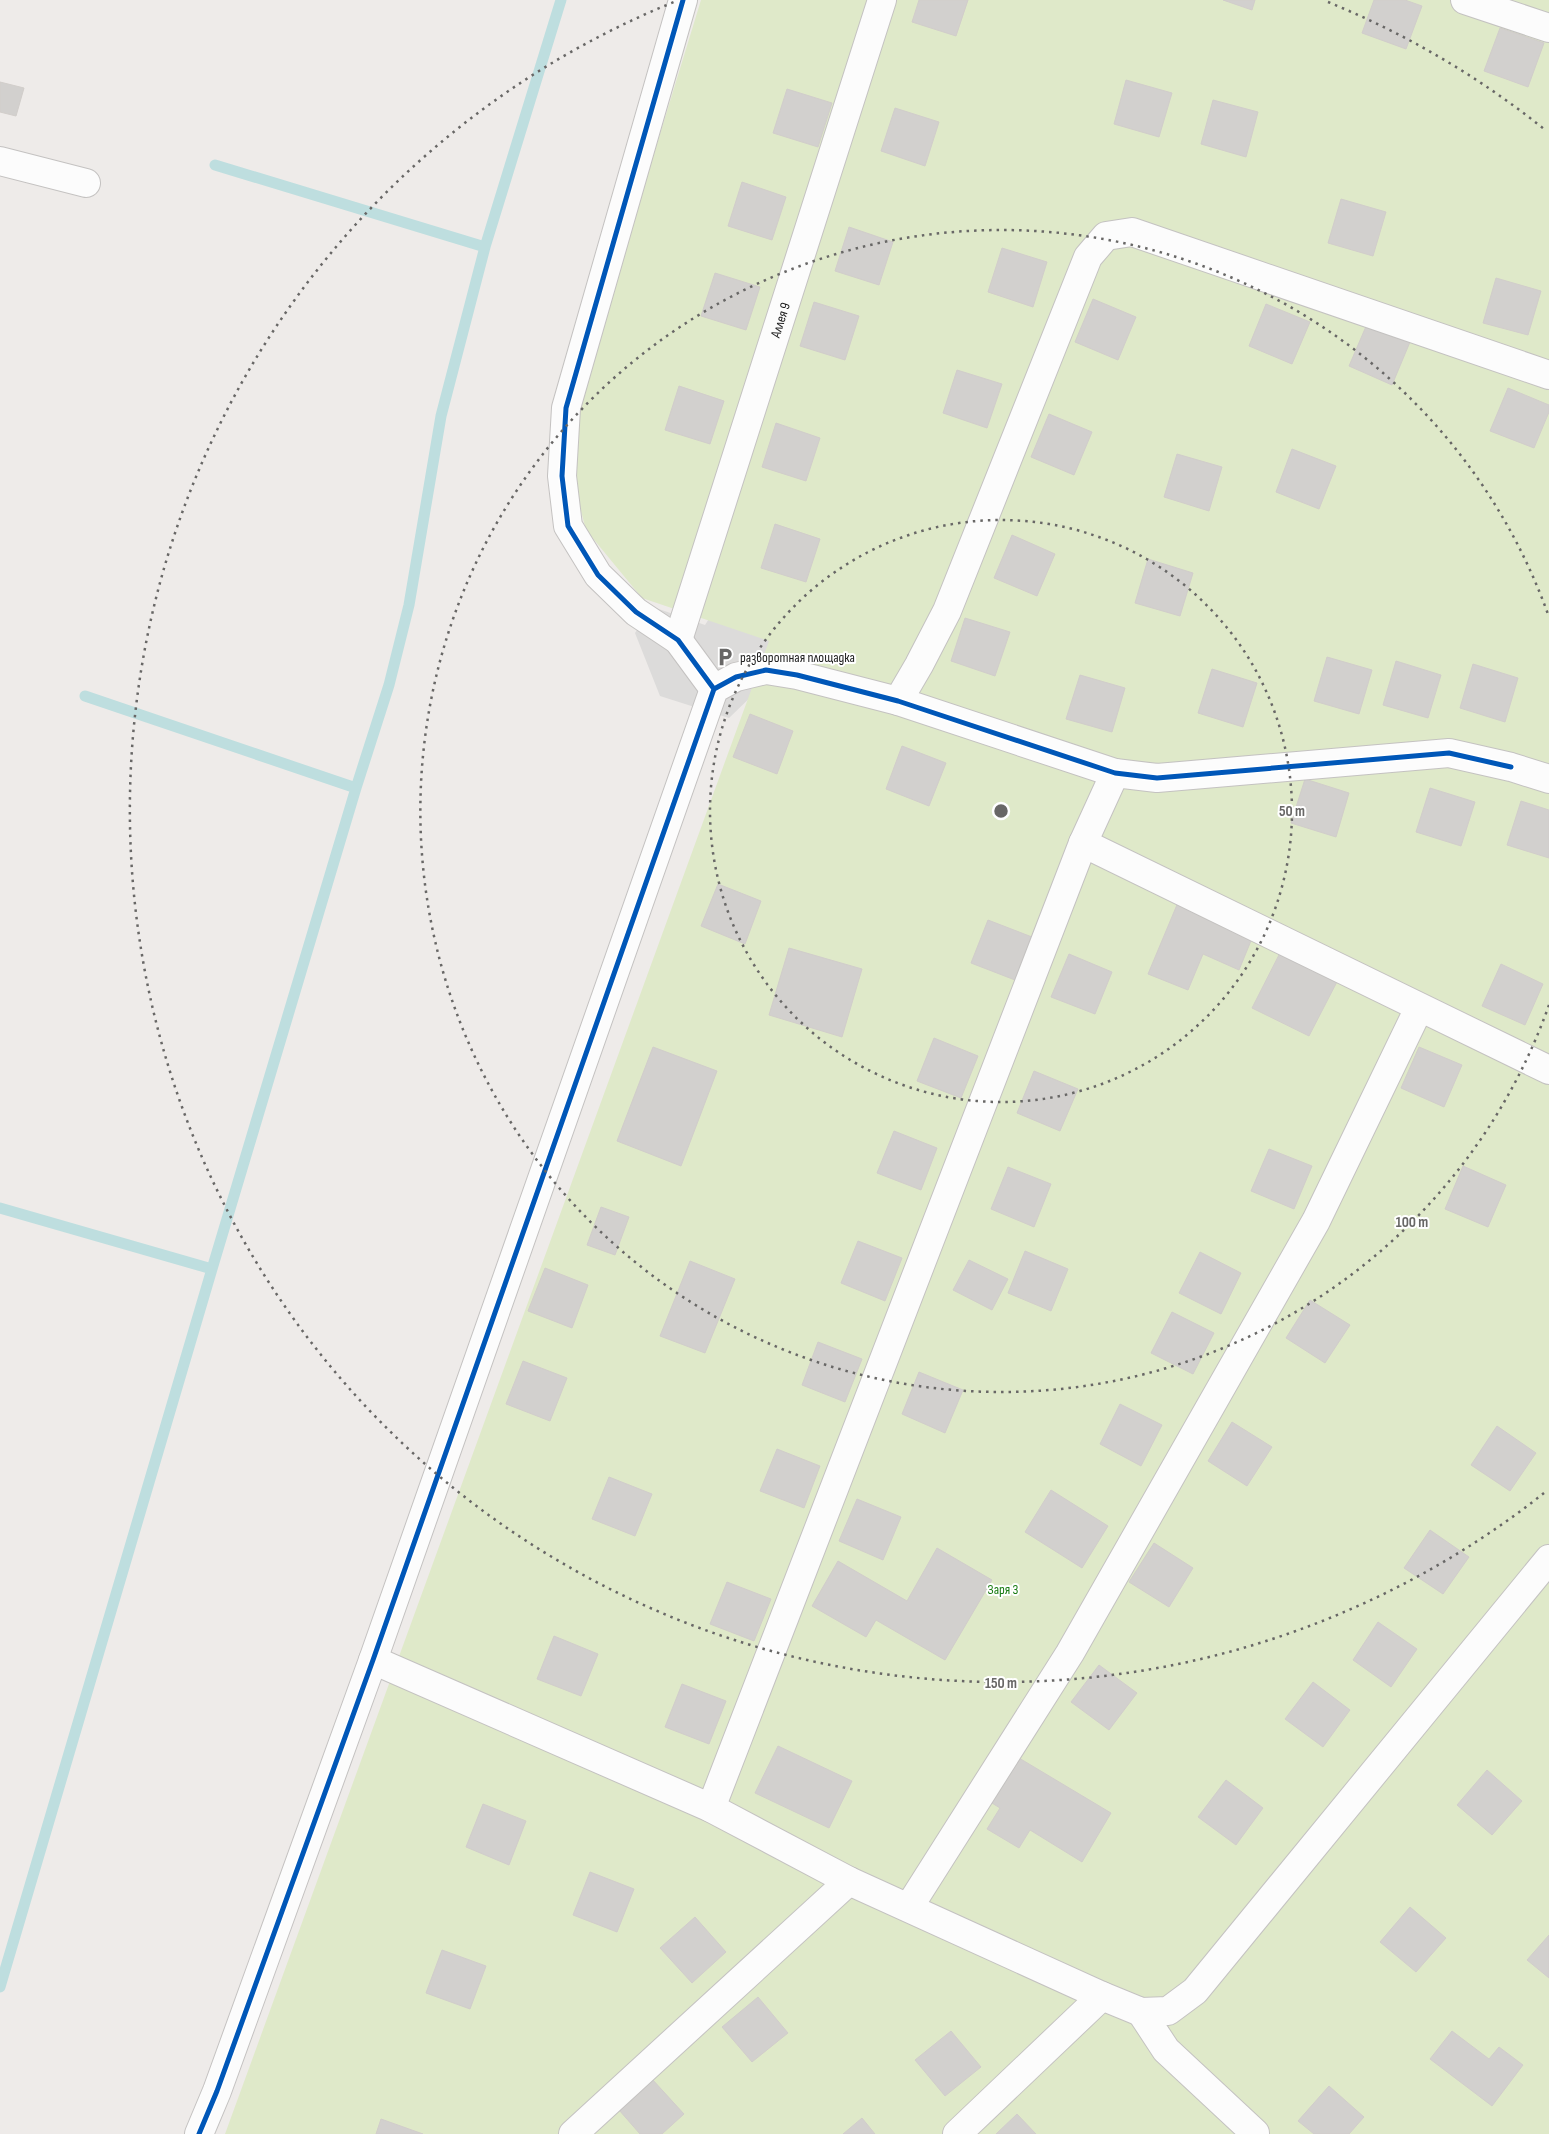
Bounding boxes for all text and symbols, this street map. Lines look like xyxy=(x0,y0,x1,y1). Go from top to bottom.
street label: Аллея 9 xyxy=(767,300,794,341)
parking icon: разворотная площадка xyxy=(714,646,736,668)
place label: разворотная площадка xyxy=(740,649,855,666)
centre of rings xyxy=(992,802,1010,820)
text: 50 m xyxy=(1279,802,1305,821)
text: 100 m xyxy=(1396,1213,1428,1232)
park label: Заря 3 xyxy=(988,1581,1019,1598)
text: 150 m xyxy=(985,1674,1017,1693)

